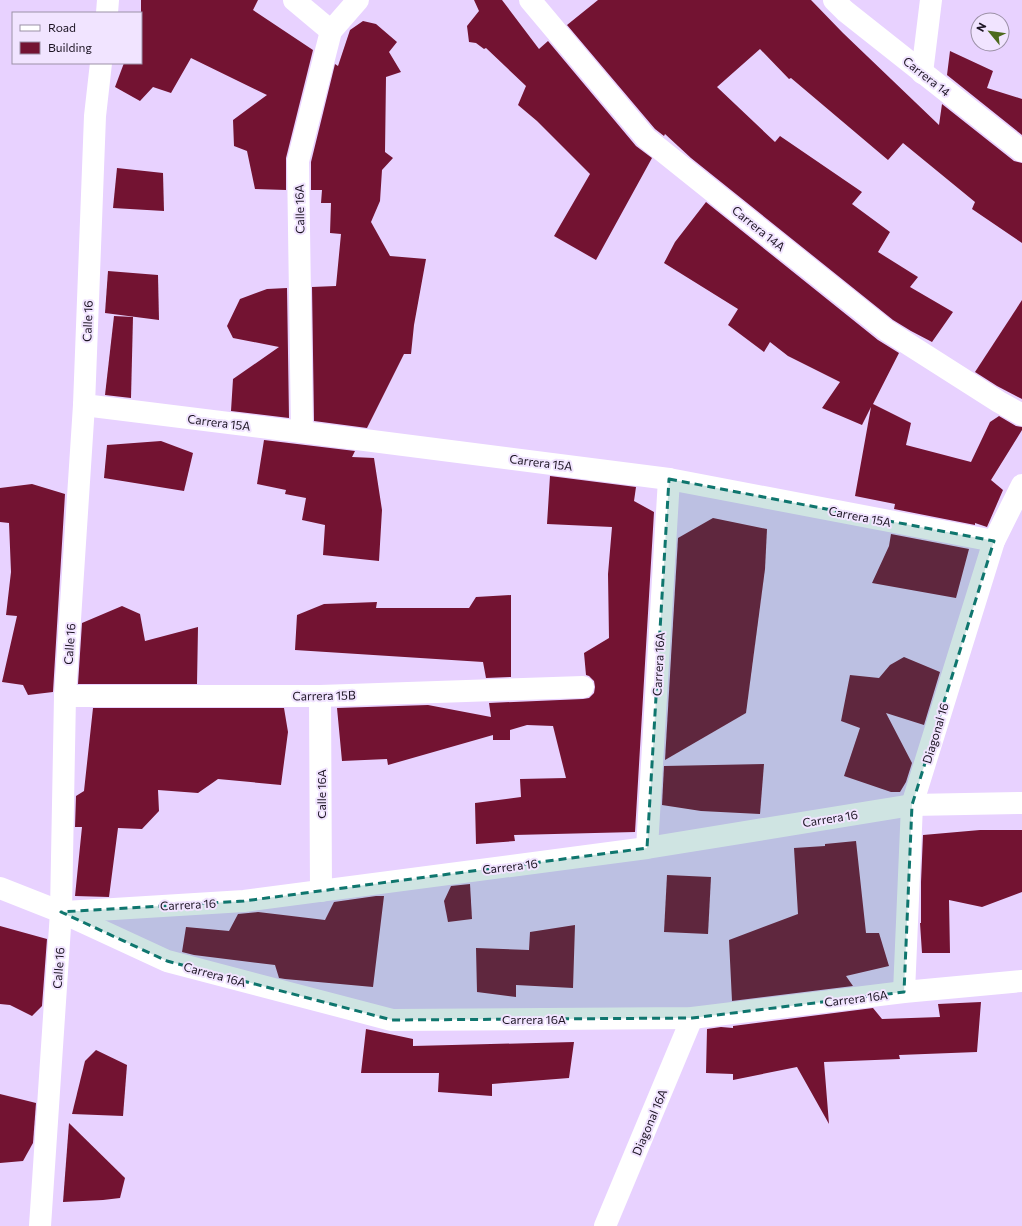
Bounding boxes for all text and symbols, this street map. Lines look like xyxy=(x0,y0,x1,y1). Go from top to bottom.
legend xyxy=(12,12,142,64)
north arrow xyxy=(970,12,1010,52)
text: Road xyxy=(48,20,76,34)
text: N xyxy=(973,20,989,34)
text: Building xyxy=(48,40,92,54)
street label: Carrera 14 xyxy=(901,53,953,99)
street label: Calle 16A xyxy=(292,184,306,234)
street label: Carrera 14A xyxy=(730,202,788,254)
street label: Calle 16 xyxy=(79,300,95,342)
street label: Carrera 15A xyxy=(187,411,251,433)
street label: Carrera 15A xyxy=(509,451,573,473)
street label: Carrera 15A xyxy=(827,503,893,529)
street label: Calle 16 xyxy=(61,623,77,665)
street label: Carrera 16A xyxy=(649,632,667,696)
street label: Carrera 15B xyxy=(292,687,356,703)
street label: Diagonal 16 xyxy=(919,701,951,765)
street label: Calle 16A xyxy=(314,769,328,819)
street label: Carrera 16 xyxy=(801,807,859,829)
street label: Carrera 16 xyxy=(481,856,539,876)
street label: Carrera 16 xyxy=(160,896,216,912)
street label: Calle 16 xyxy=(50,947,66,989)
street label: Carrera 16A xyxy=(182,959,248,989)
street label: Carrera 16A xyxy=(823,987,889,1009)
street label: Carrera 16A xyxy=(502,1012,566,1026)
street label: Diagonal 16A xyxy=(629,1087,669,1157)

